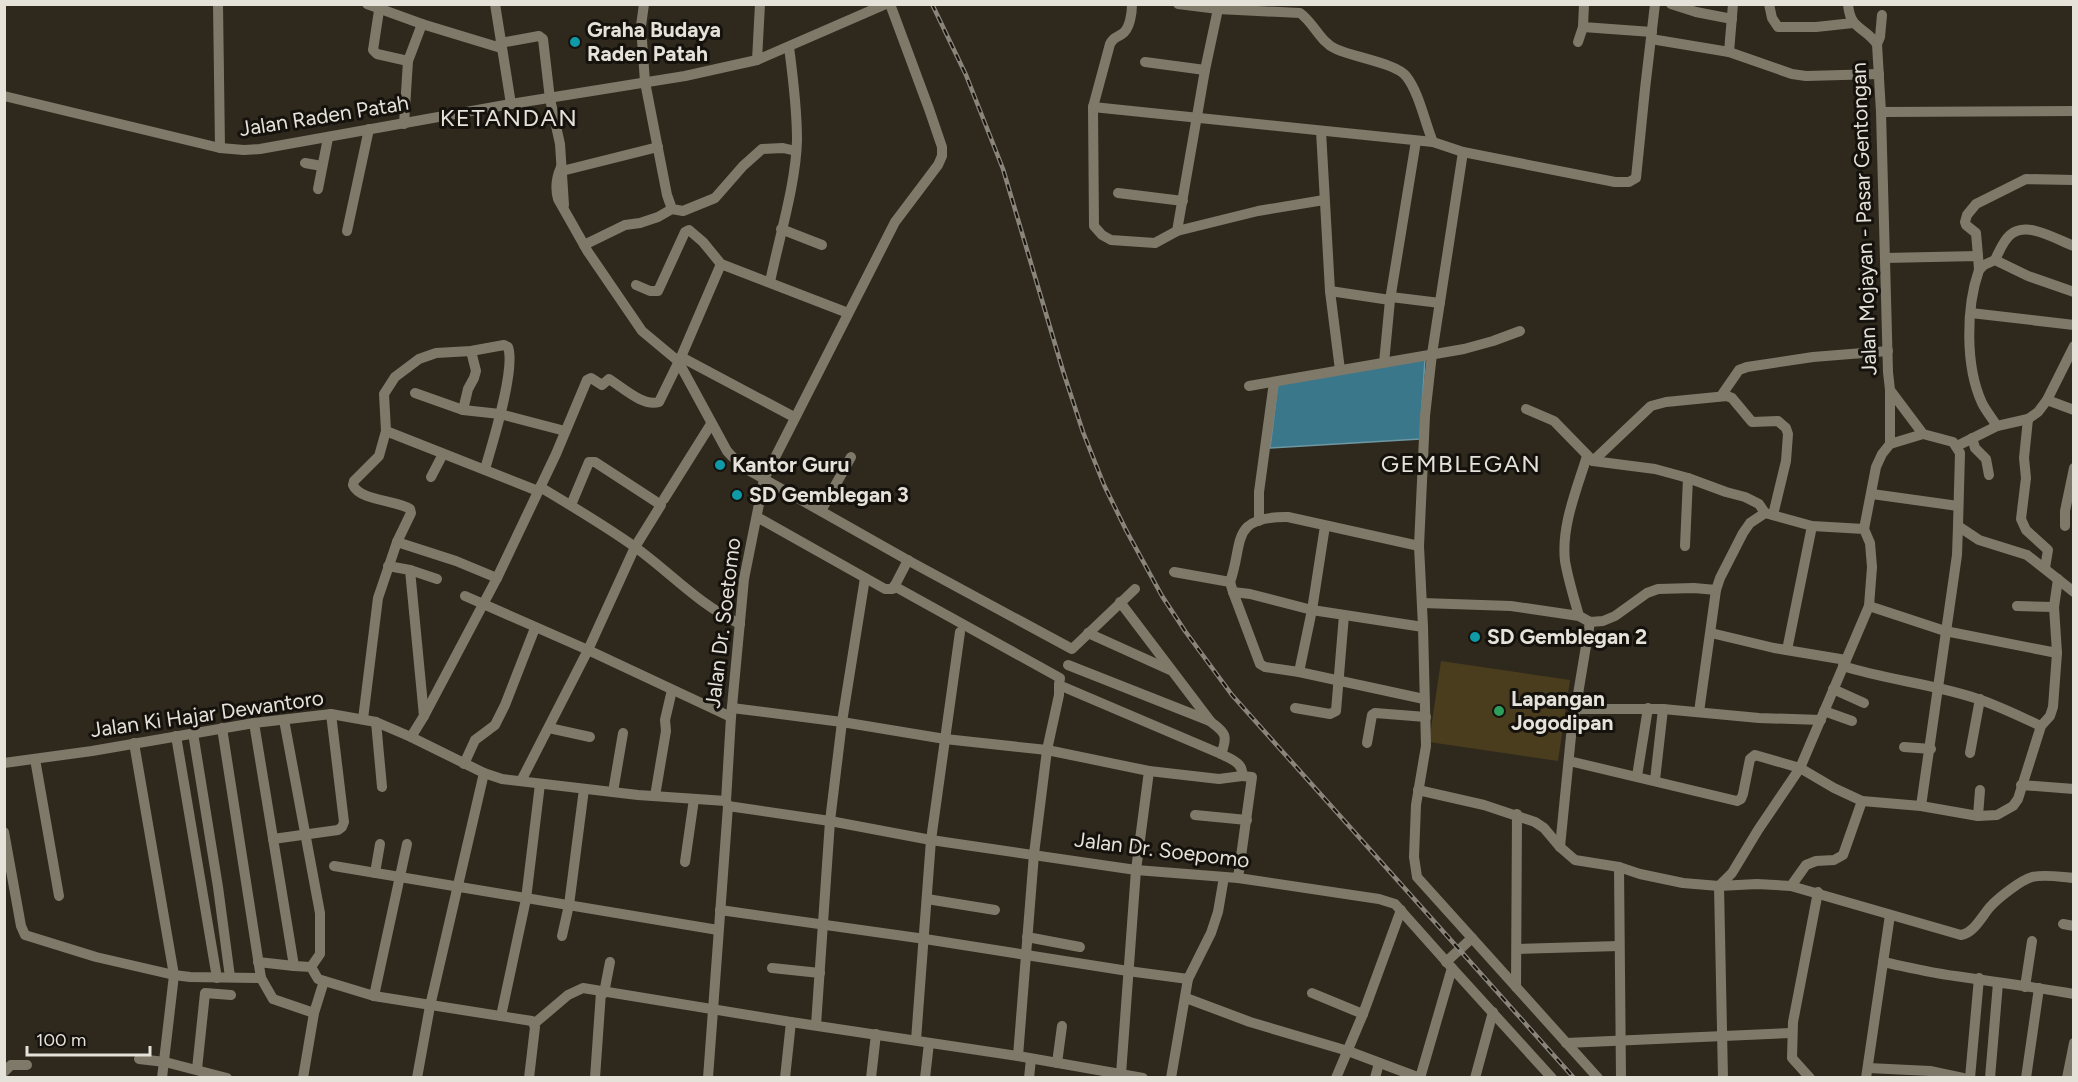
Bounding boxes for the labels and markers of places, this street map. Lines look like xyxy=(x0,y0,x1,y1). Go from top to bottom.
place label: Graha Budaya Raden Patah xyxy=(587,17,721,66)
marker: Graha Budaya Raden Patah xyxy=(568,35,582,49)
place label: Kantor Guru xyxy=(732,452,849,477)
marker: Kantor Guru xyxy=(713,458,727,472)
place label: SD Gemblegan 3 xyxy=(749,482,909,507)
marker: SD Gemblegan 3 xyxy=(730,488,744,502)
place label: SD Gemblegan 2 xyxy=(1487,624,1647,649)
marker: SD Gemblegan 2 xyxy=(1468,630,1482,644)
place label: Lapangan Jogodipan xyxy=(1511,686,1613,735)
marker: Lapangan Jogodipan xyxy=(1492,704,1506,718)

